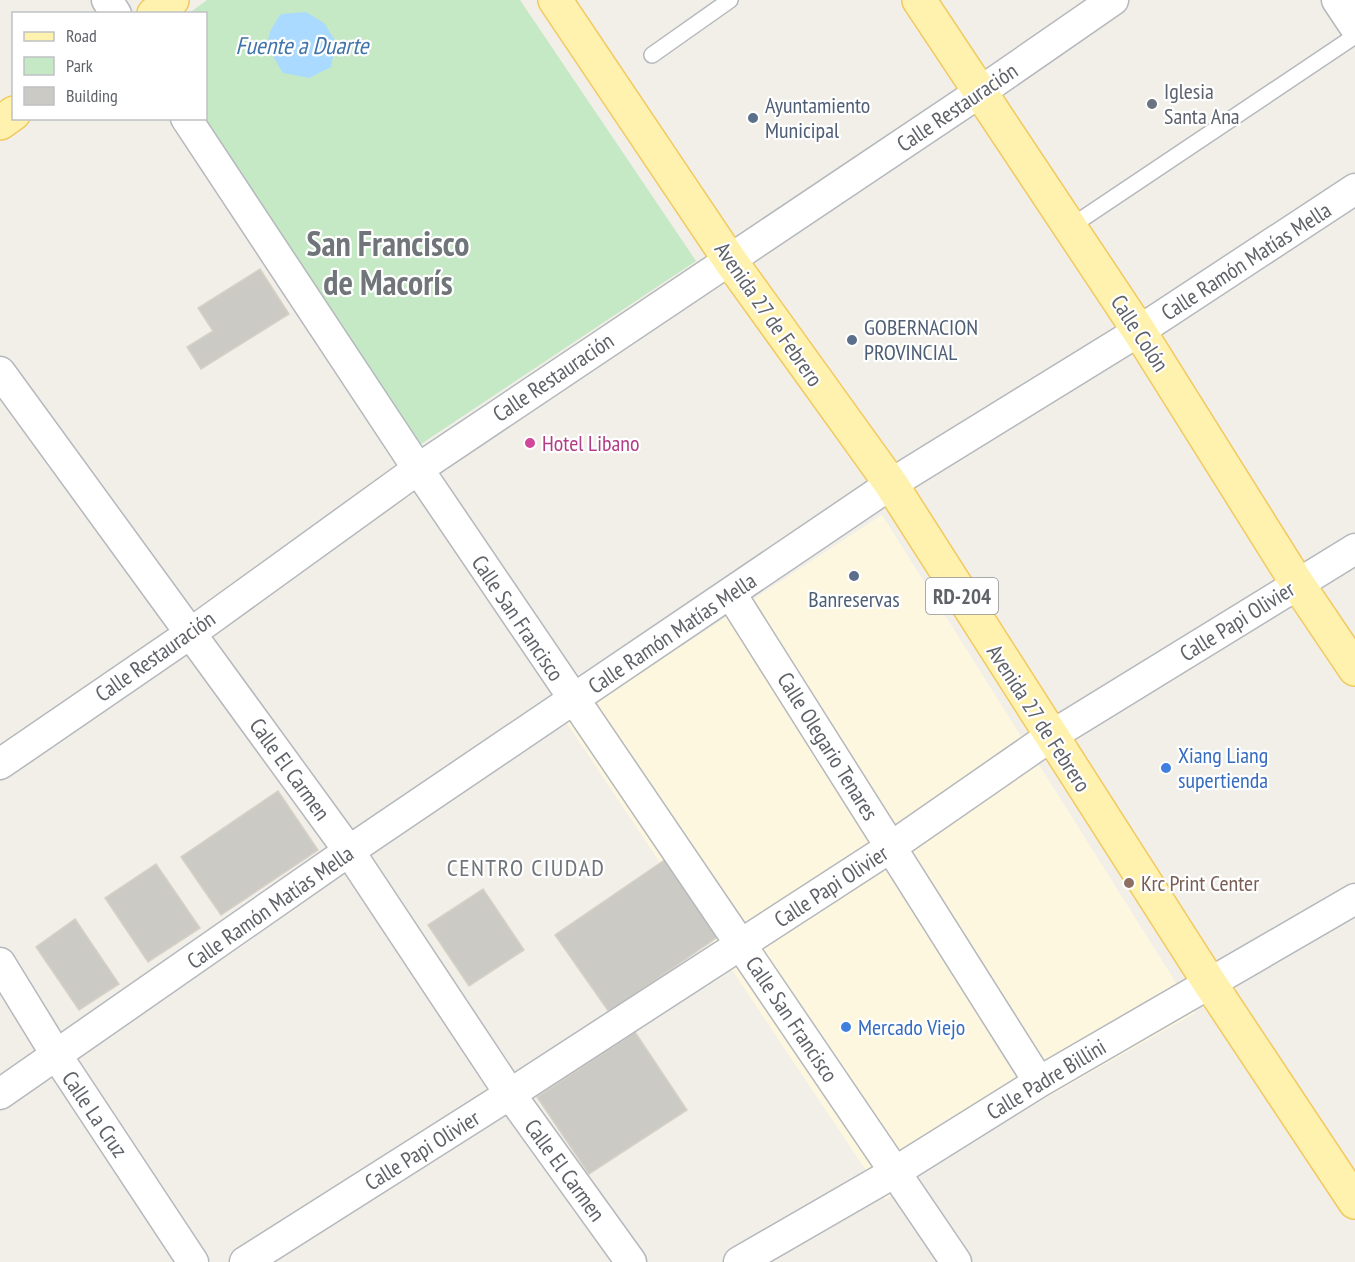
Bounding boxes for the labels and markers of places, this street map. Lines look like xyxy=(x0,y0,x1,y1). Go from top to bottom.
place label: Iglesia Santa Ana xyxy=(1164,77,1240,130)
place label: Ayuntamiento Municipal xyxy=(765,91,870,144)
marker: Iglesia Santa Ana xyxy=(1145,97,1159,111)
marker: Ayuntamiento Municipal xyxy=(746,111,760,125)
place label: GOBERNACION PROVINCIAL xyxy=(864,313,978,366)
marker: GOBERNACION PROVINCIAL xyxy=(845,333,859,347)
place label: Hotel Libano xyxy=(542,429,639,457)
marker: Hotel Libano xyxy=(523,436,537,450)
marker: Banreservas xyxy=(847,569,861,583)
place label: Banreservas xyxy=(808,585,900,613)
place label: Xiang Liang supertienda xyxy=(1178,741,1268,794)
marker: Xiang Liang supertienda xyxy=(1159,761,1173,775)
place label: Krc Print Center xyxy=(1141,869,1259,897)
marker: Krc Print Center xyxy=(1122,876,1136,890)
place label: Mercado Viejo xyxy=(858,1013,965,1041)
marker: Mercado Viejo xyxy=(839,1020,853,1034)

